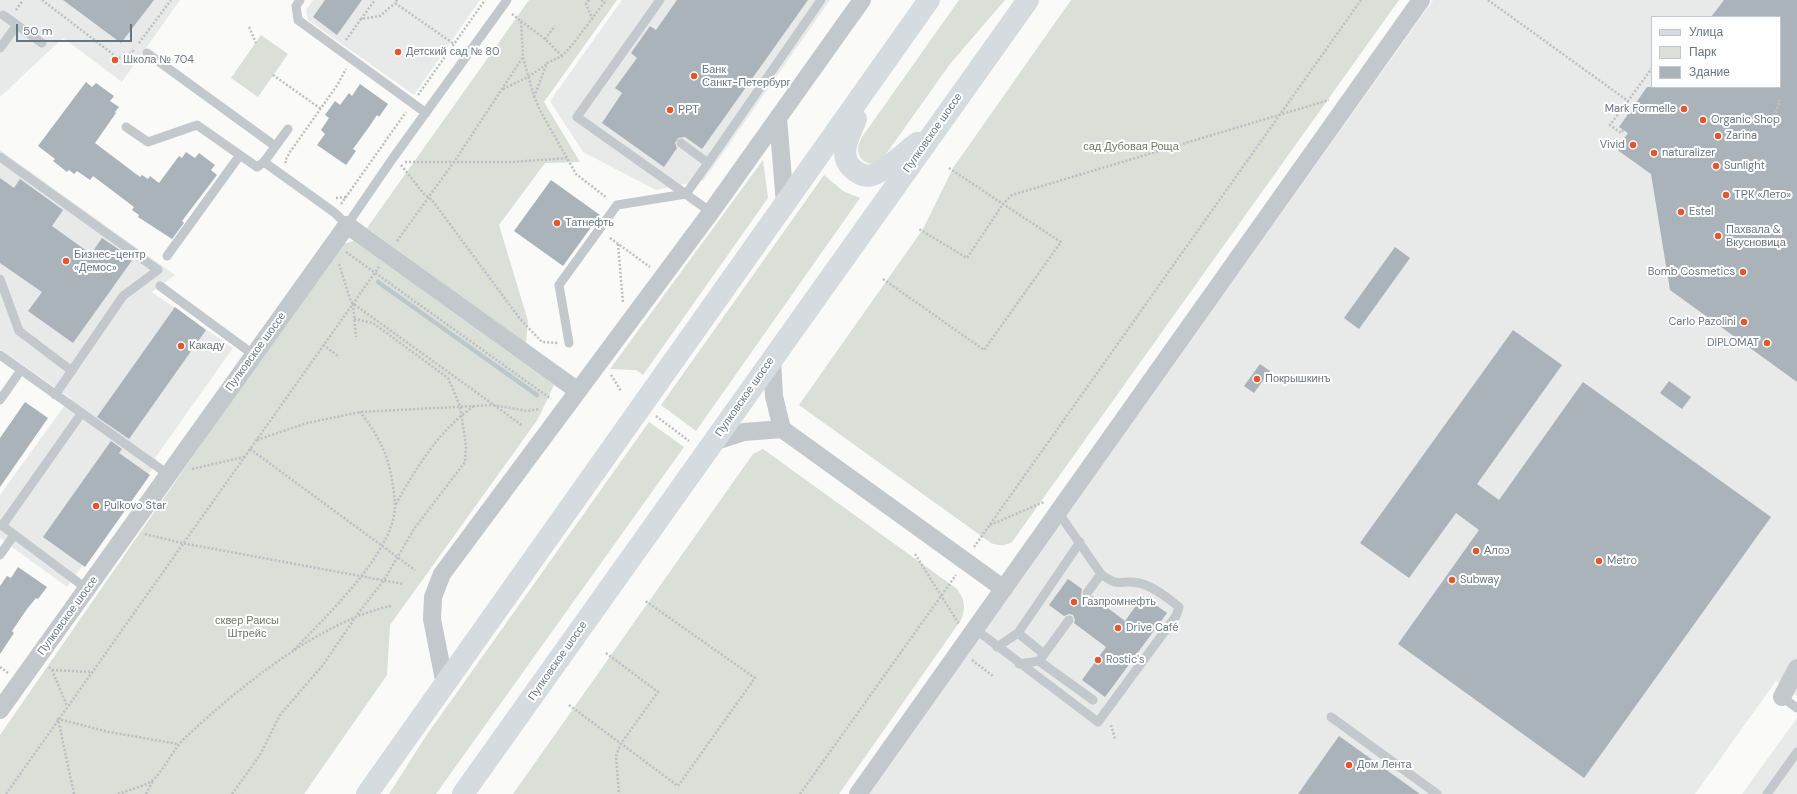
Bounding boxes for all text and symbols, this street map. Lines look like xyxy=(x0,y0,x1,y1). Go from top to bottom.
scale bar xyxy=(18,16,134,42)
legend xyxy=(1651,16,1781,88)
text: 50 m xyxy=(23,23,52,39)
text: Улица xyxy=(1689,24,1723,40)
text: Парк xyxy=(1689,44,1716,60)
place label: Детский сад № 80 xyxy=(406,45,500,59)
marker: Детский сад № 80 xyxy=(393,47,403,57)
place label: Школа № 704 xyxy=(123,53,194,67)
marker: Школа № 704 xyxy=(110,55,120,65)
place label: Банк Санкт-Петербург xyxy=(702,63,791,89)
text: Здание xyxy=(1689,64,1730,80)
marker: Банк Санкт-Петербург xyxy=(689,71,699,81)
street label: Пулковское шоссе xyxy=(901,91,965,175)
place label: Mark Formelle xyxy=(1605,102,1676,116)
place label: РРТ xyxy=(678,103,699,117)
marker: Mark Formelle xyxy=(1679,104,1689,114)
marker: РРТ xyxy=(665,105,675,115)
place label: Organic Shop xyxy=(1711,113,1780,127)
marker: Organic Shop xyxy=(1698,115,1708,125)
place label: Zarina xyxy=(1726,129,1757,143)
marker: Zarina xyxy=(1713,131,1723,141)
place label: Vivid xyxy=(1600,138,1625,152)
park label: сад Дубовая Роща xyxy=(1083,140,1179,154)
marker: Vivid xyxy=(1628,140,1638,150)
place label: naturalizer xyxy=(1662,146,1715,160)
marker: naturalizer xyxy=(1649,148,1659,158)
place label: Sunlight xyxy=(1724,159,1765,173)
marker: Sunlight xyxy=(1711,161,1721,171)
place label: ТРК «Лето» xyxy=(1734,188,1791,202)
marker: ТРК «Лето» xyxy=(1721,190,1731,200)
place label: Estel xyxy=(1689,205,1713,219)
marker: Estel xyxy=(1676,207,1686,217)
place label: Татнефть xyxy=(565,216,614,230)
marker: Татнефть xyxy=(552,218,562,228)
place label: Пахвала & Вкусновица xyxy=(1726,223,1786,249)
marker: Пахвала & Вкусновица xyxy=(1713,231,1723,241)
place label: Бизнес-центр «Демос» xyxy=(74,248,146,274)
marker: Бизнес-центр «Демос» xyxy=(61,256,71,266)
place label: Bomb Cosmetics xyxy=(1648,265,1735,279)
marker: Bomb Cosmetics xyxy=(1738,267,1748,277)
street label: Пулковское шоссе xyxy=(223,310,289,394)
place label: Carlo Pazolini xyxy=(1668,315,1736,329)
marker: Carlo Pazolini xyxy=(1739,317,1749,327)
place label: DIPLOMAT xyxy=(1707,336,1759,350)
marker: DIPLOMAT xyxy=(1762,338,1772,348)
place label: Какаду xyxy=(189,339,225,353)
marker: Какаду xyxy=(176,341,186,351)
street label: Пулковское шоссе xyxy=(713,355,777,439)
place label: Покрышкинъ xyxy=(1265,372,1331,386)
marker: Покрышкинъ xyxy=(1252,374,1262,384)
place label: Pulkovo Star xyxy=(104,499,166,513)
marker: Pulkovo Star xyxy=(91,501,101,511)
place label: Алоэ xyxy=(1484,544,1510,558)
marker: Алоэ xyxy=(1471,546,1481,556)
place label: Metro xyxy=(1607,554,1637,568)
marker: Metro xyxy=(1594,556,1604,566)
place label: Subway xyxy=(1460,573,1499,587)
street label: Пулковское шоссе xyxy=(35,574,101,658)
marker: Subway xyxy=(1447,575,1457,585)
place label: Газпромнефть xyxy=(1082,595,1156,609)
marker: Газпромнефть xyxy=(1069,597,1079,607)
park label: сквер Раисы Штрейс xyxy=(215,614,279,640)
street label: Пулковское шоссе xyxy=(526,619,590,703)
place label: Drive Café xyxy=(1126,621,1179,635)
marker: Drive Café xyxy=(1113,623,1123,633)
place label: Rostic's xyxy=(1106,653,1145,667)
marker: Rostic's xyxy=(1093,655,1103,665)
place label: Дом Лента xyxy=(1357,758,1412,772)
marker: Дом Лента xyxy=(1344,760,1354,770)

